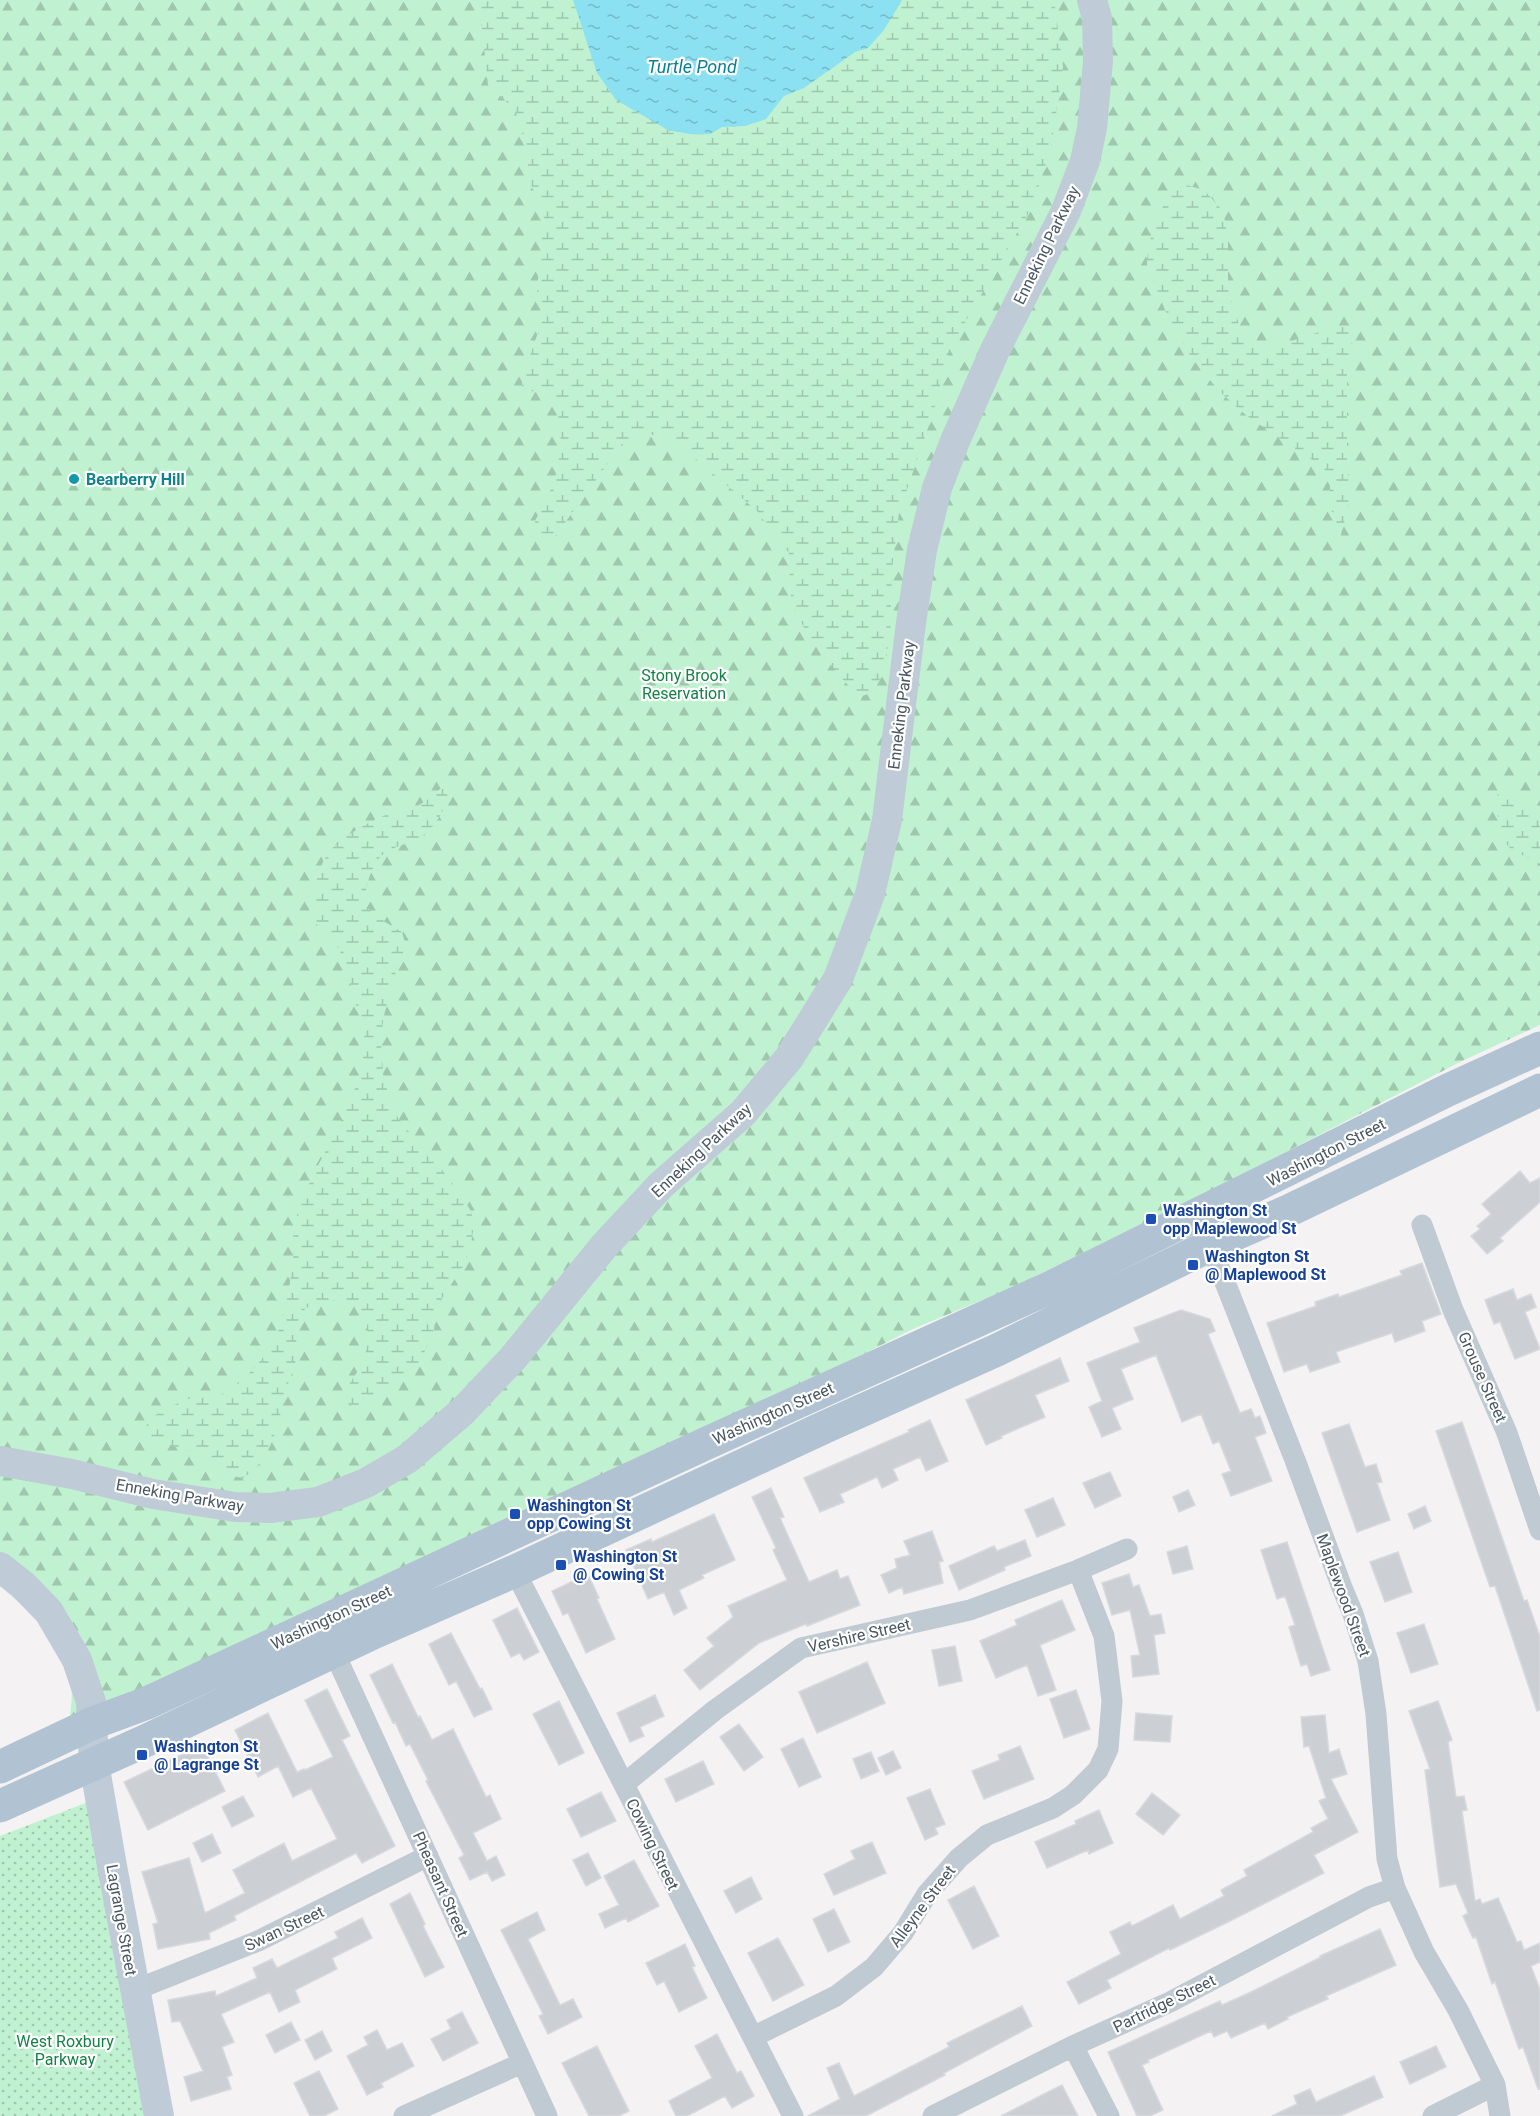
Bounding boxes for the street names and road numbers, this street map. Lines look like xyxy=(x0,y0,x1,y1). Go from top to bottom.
street label: Enneking Parkway xyxy=(1010,182,1084,308)
street label: Enneking Parkway xyxy=(884,639,919,770)
street label: Enneking Parkway xyxy=(648,1099,755,1201)
street label: Washington Street xyxy=(1264,1114,1389,1191)
street label: Grouse Street xyxy=(1454,1329,1511,1425)
street label: Washington Street xyxy=(710,1378,837,1449)
street label: Enneking Parkway xyxy=(115,1475,246,1516)
street label: Maplewood Street xyxy=(1312,1531,1375,1659)
street label: Washington Street xyxy=(268,1581,394,1654)
street label: Vershire Street xyxy=(806,1614,912,1657)
street label: Cowing Street xyxy=(622,1795,683,1893)
street label: Pheasant Street xyxy=(409,1829,472,1940)
street label: Alleyne Street xyxy=(885,1862,959,1951)
street label: Lagrange Street xyxy=(102,1863,141,1977)
street label: Swan Street xyxy=(242,1902,327,1955)
street label: Partridge Street xyxy=(1110,1970,1219,2036)

